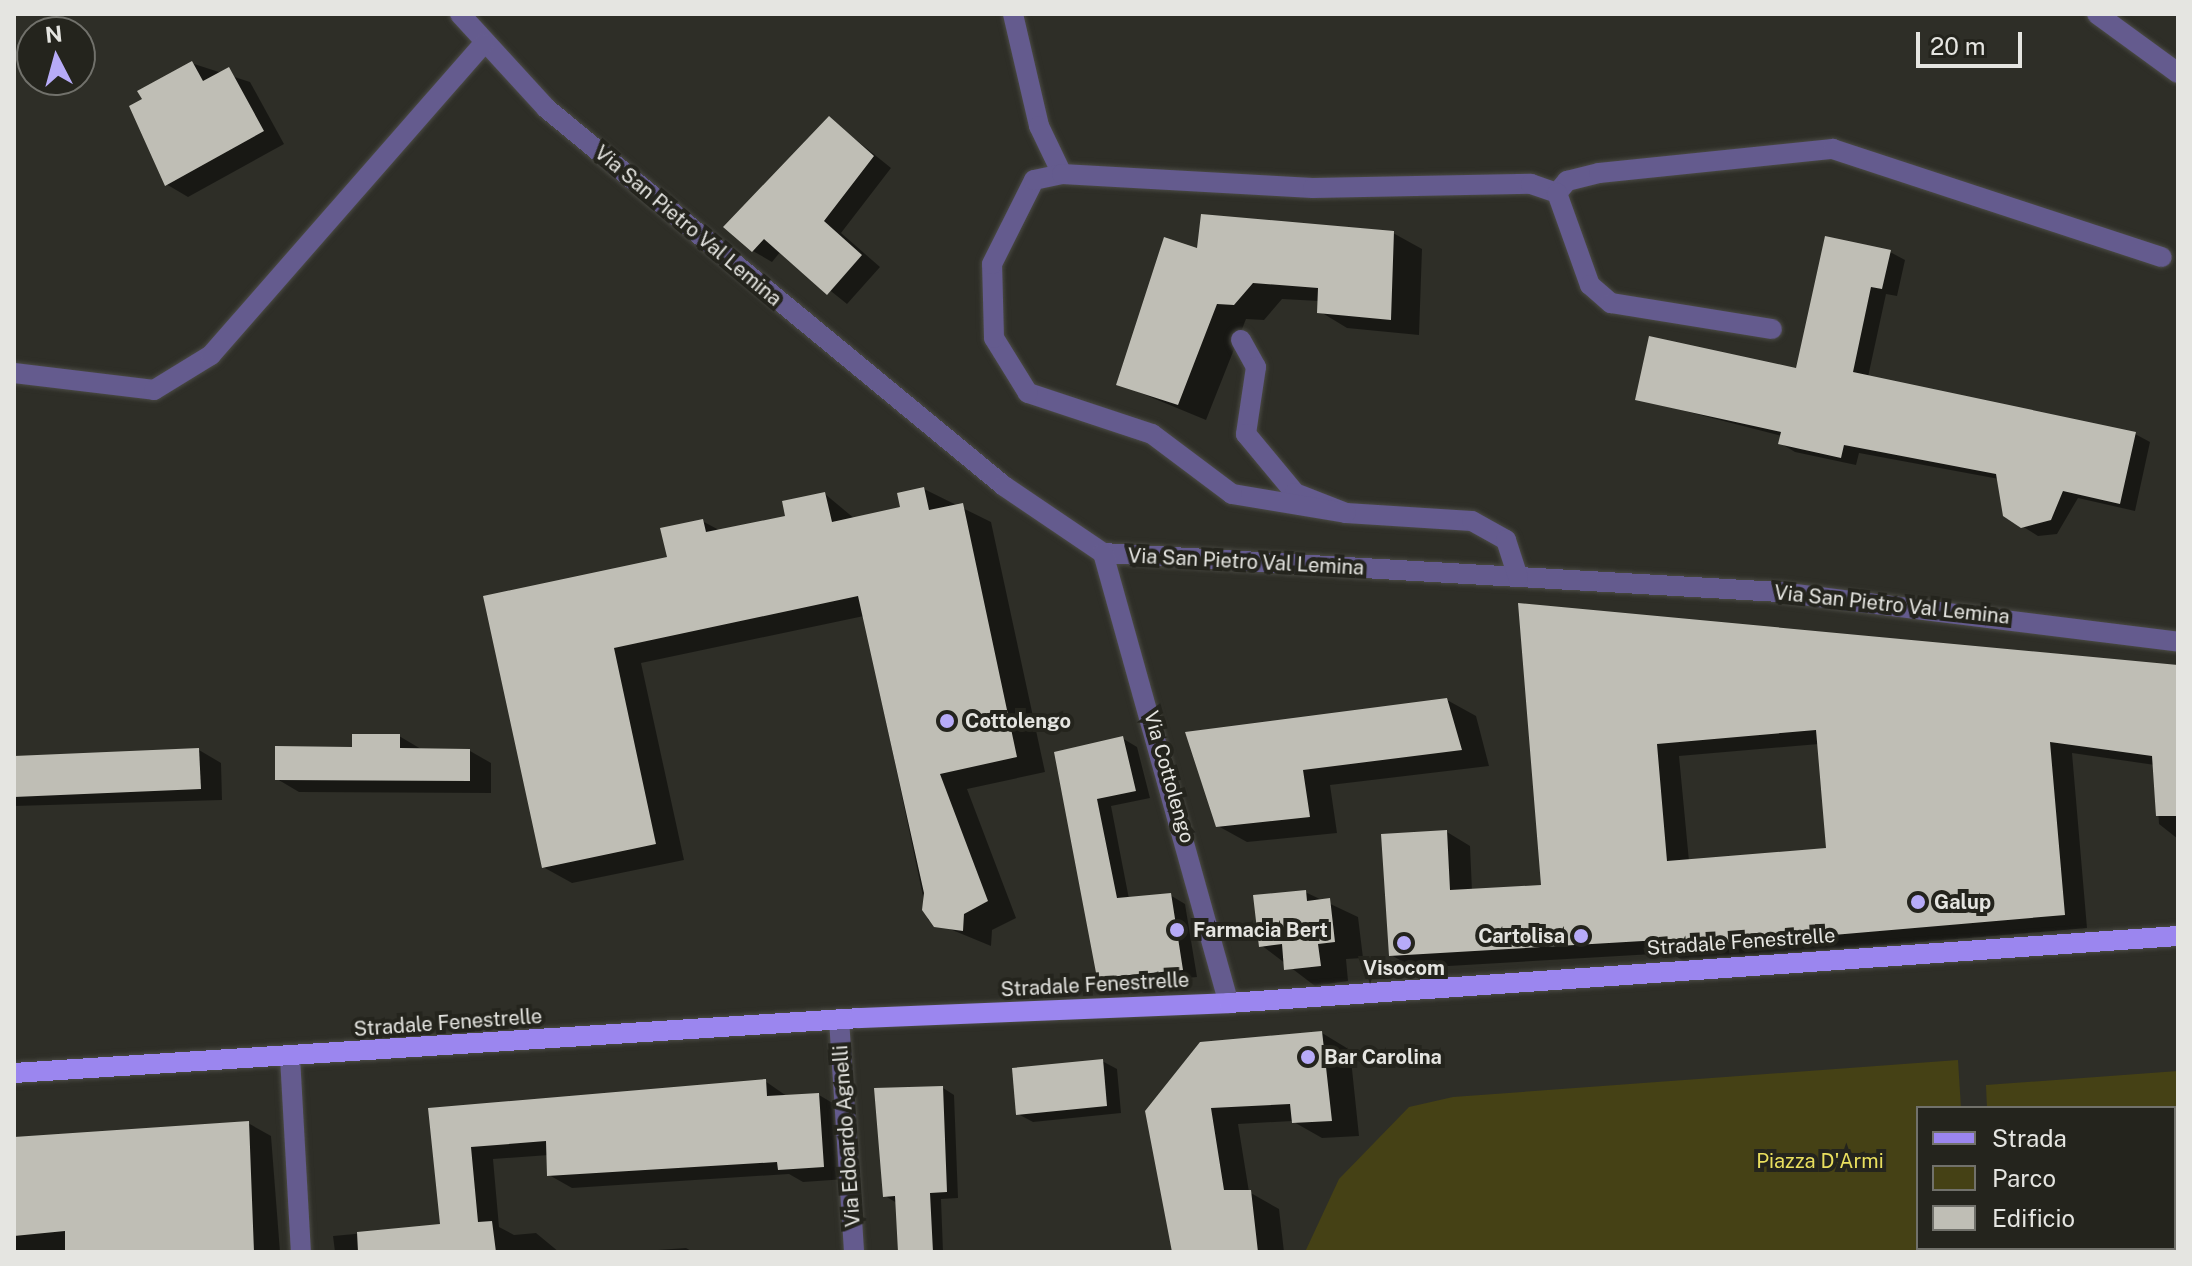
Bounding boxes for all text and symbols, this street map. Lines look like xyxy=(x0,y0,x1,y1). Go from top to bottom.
north arrow xyxy=(16,16,96,96)
scale bar xyxy=(1920,16,2026,66)
text: N xyxy=(44,20,64,48)
text: 20 m xyxy=(1930,32,1986,60)
street label: Via San Pietro Val Lemina xyxy=(589,141,787,311)
street label: Via San Pietro Val Lemina xyxy=(1127,544,1365,580)
street label: Via San Pietro Val Lemina xyxy=(1773,581,2011,629)
street label: Via Cottolengo xyxy=(1139,708,1199,846)
place label: Cottolengo xyxy=(965,709,1071,733)
marker: Cottolengo xyxy=(936,710,958,732)
place label: Galup xyxy=(1934,890,1991,914)
marker: Galup xyxy=(1909,893,1927,911)
place label: Farmacia Bert xyxy=(1193,918,1328,942)
marker: Farmacia Bert xyxy=(1168,921,1186,939)
street label: Stradale Fenestrelle xyxy=(1646,923,1836,961)
place label: Cartolisa xyxy=(1478,924,1565,948)
marker: Cartolisa xyxy=(1572,927,1590,945)
marker: Visocom xyxy=(1395,934,1413,952)
place label: Visocom xyxy=(1363,956,1445,980)
street label: Stradale Fenestrelle xyxy=(1000,968,1190,1002)
street label: Stradale Fenestrelle xyxy=(353,1004,543,1042)
street label: Via Edoardo Agnelli xyxy=(829,1044,865,1228)
place label: Bar Carolina xyxy=(1324,1045,1442,1069)
marker: Bar Carolina xyxy=(1299,1048,1317,1066)
legend xyxy=(1916,1106,2176,1250)
text: Strada xyxy=(1992,1124,2067,1152)
park label: Piazza D'Armi xyxy=(1756,1149,1884,1173)
text: Parco xyxy=(1992,1164,2056,1192)
text: Edificio xyxy=(1992,1204,2075,1232)

